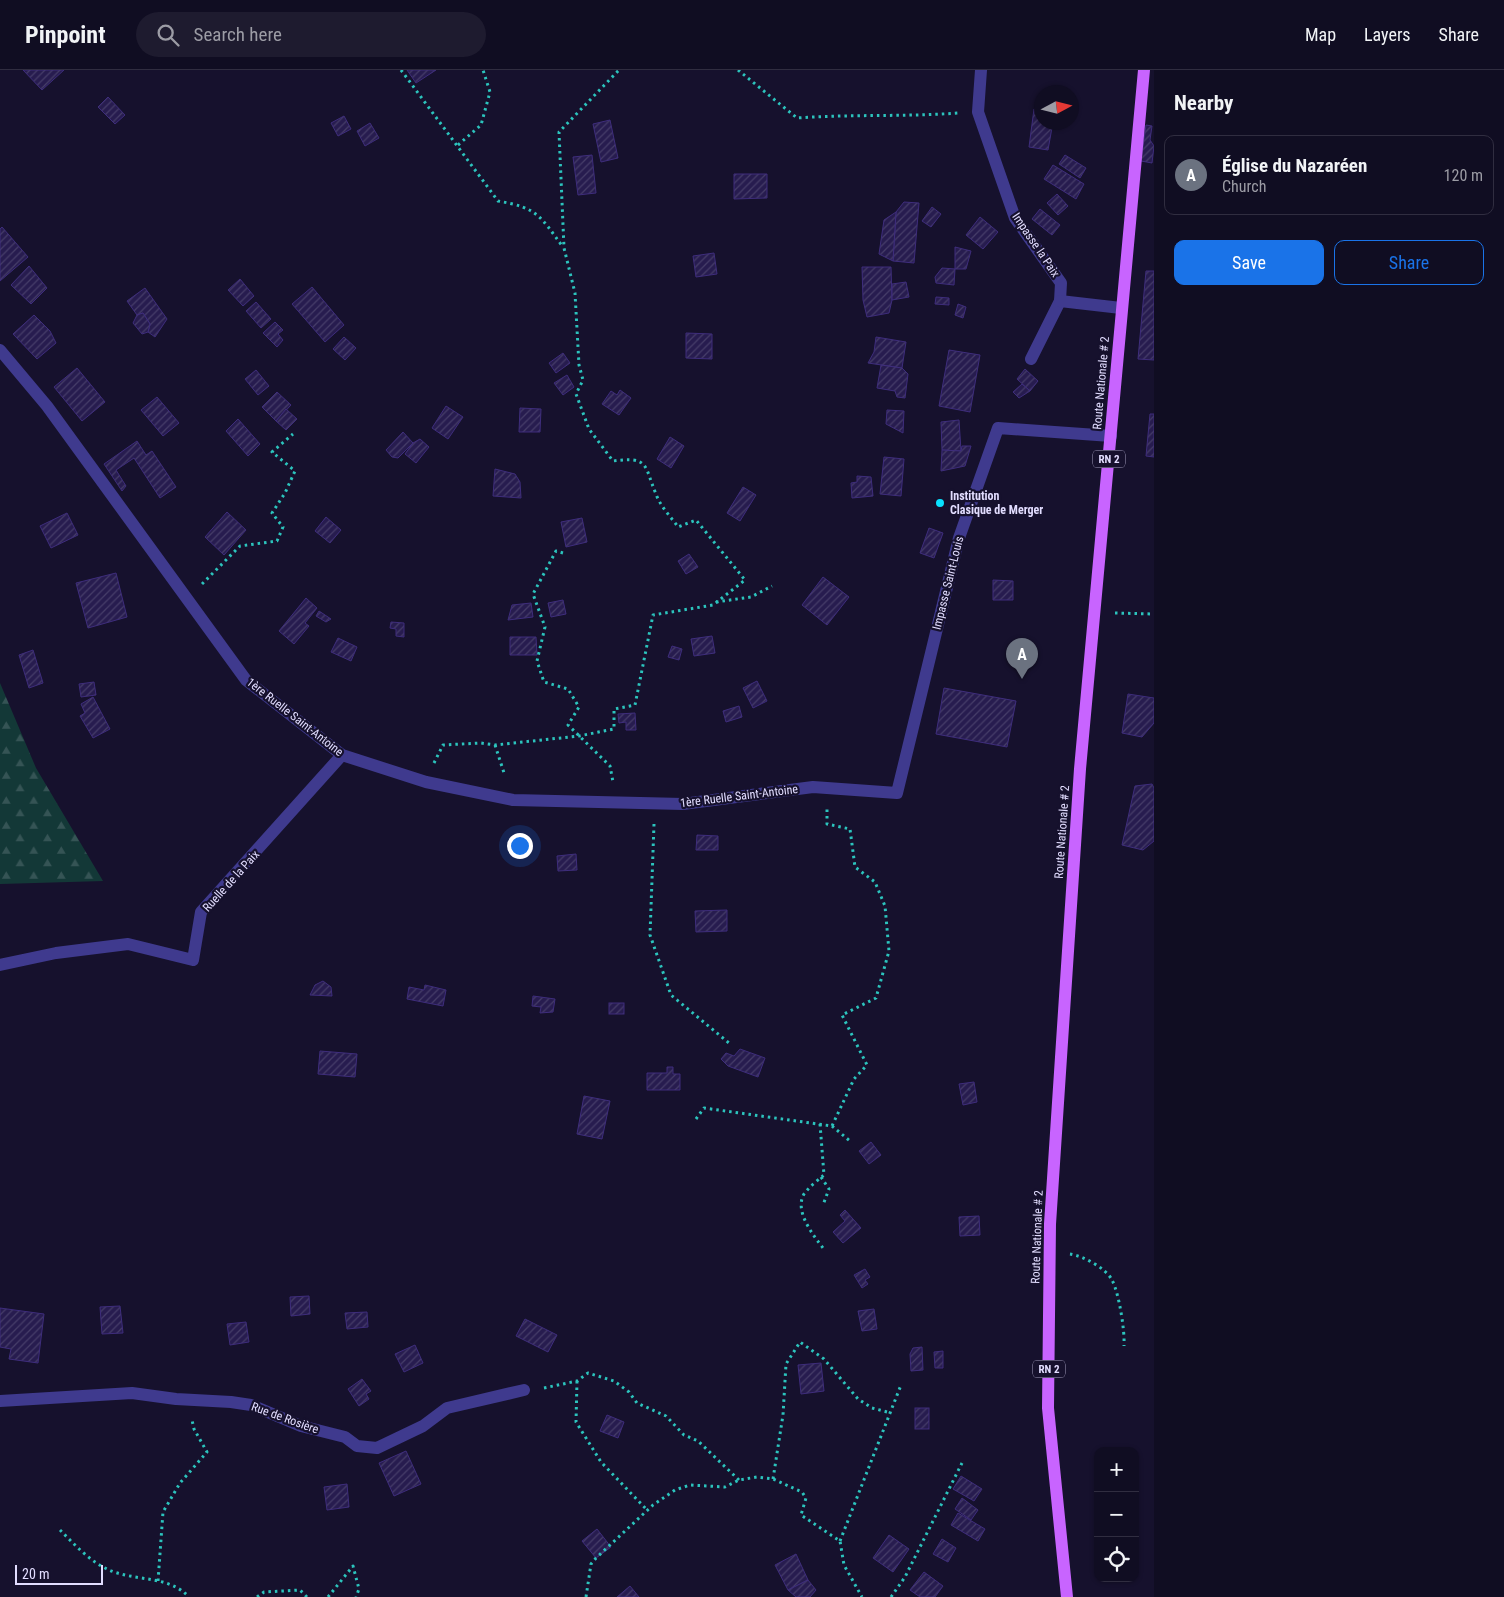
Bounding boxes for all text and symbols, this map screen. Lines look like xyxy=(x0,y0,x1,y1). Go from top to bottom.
search box xyxy=(136,12,486,57)
text: Pinpoint xyxy=(25,21,106,49)
icon: search xyxy=(154,21,182,49)
text: Search here xyxy=(194,23,282,46)
text: Map xyxy=(1305,24,1336,45)
text: Layers xyxy=(1364,24,1411,45)
text: Share xyxy=(1439,24,1479,45)
north arrow xyxy=(1034,85,1079,130)
text: Nearby xyxy=(1174,91,1233,115)
text: Église du Nazaréen xyxy=(1222,154,1367,177)
text: A xyxy=(1186,166,1196,185)
text: 120 m xyxy=(1444,166,1483,185)
text: Church xyxy=(1222,177,1266,196)
street label: Impasse la Paix xyxy=(1009,210,1063,280)
button: Save xyxy=(1174,240,1324,285)
button: Share xyxy=(1334,240,1484,285)
street label: Route Nationale # 2 xyxy=(1090,336,1112,430)
road number: RN 2 xyxy=(1093,450,1125,468)
place label: Institution Clasique de Merger xyxy=(950,489,1043,517)
marker: Institution Clasique de Merger xyxy=(934,497,946,509)
street label: Impasse Saint-Louis xyxy=(930,535,966,631)
pin: A xyxy=(1006,638,1038,679)
street label: 1ère Ruelle Saint-Antoine xyxy=(244,675,346,759)
street label: 1ère Ruelle Saint-Antoine xyxy=(679,782,799,810)
street label: Route Nationale # 2 xyxy=(1052,785,1072,879)
your location xyxy=(507,833,533,859)
street label: Ruelle de la Paix xyxy=(200,847,262,915)
street label: Route Nationale # 2 xyxy=(1028,1190,1046,1284)
road number: RN 2 xyxy=(1033,1360,1065,1378)
street label: Rue de Rosière xyxy=(250,1399,321,1437)
map controls xyxy=(1094,1447,1139,1582)
button: + xyxy=(1094,1447,1139,1492)
button: − xyxy=(1094,1492,1139,1537)
button: locate xyxy=(1094,1537,1139,1582)
scale bar xyxy=(15,1562,102,1585)
text: 20 m xyxy=(22,1566,50,1582)

